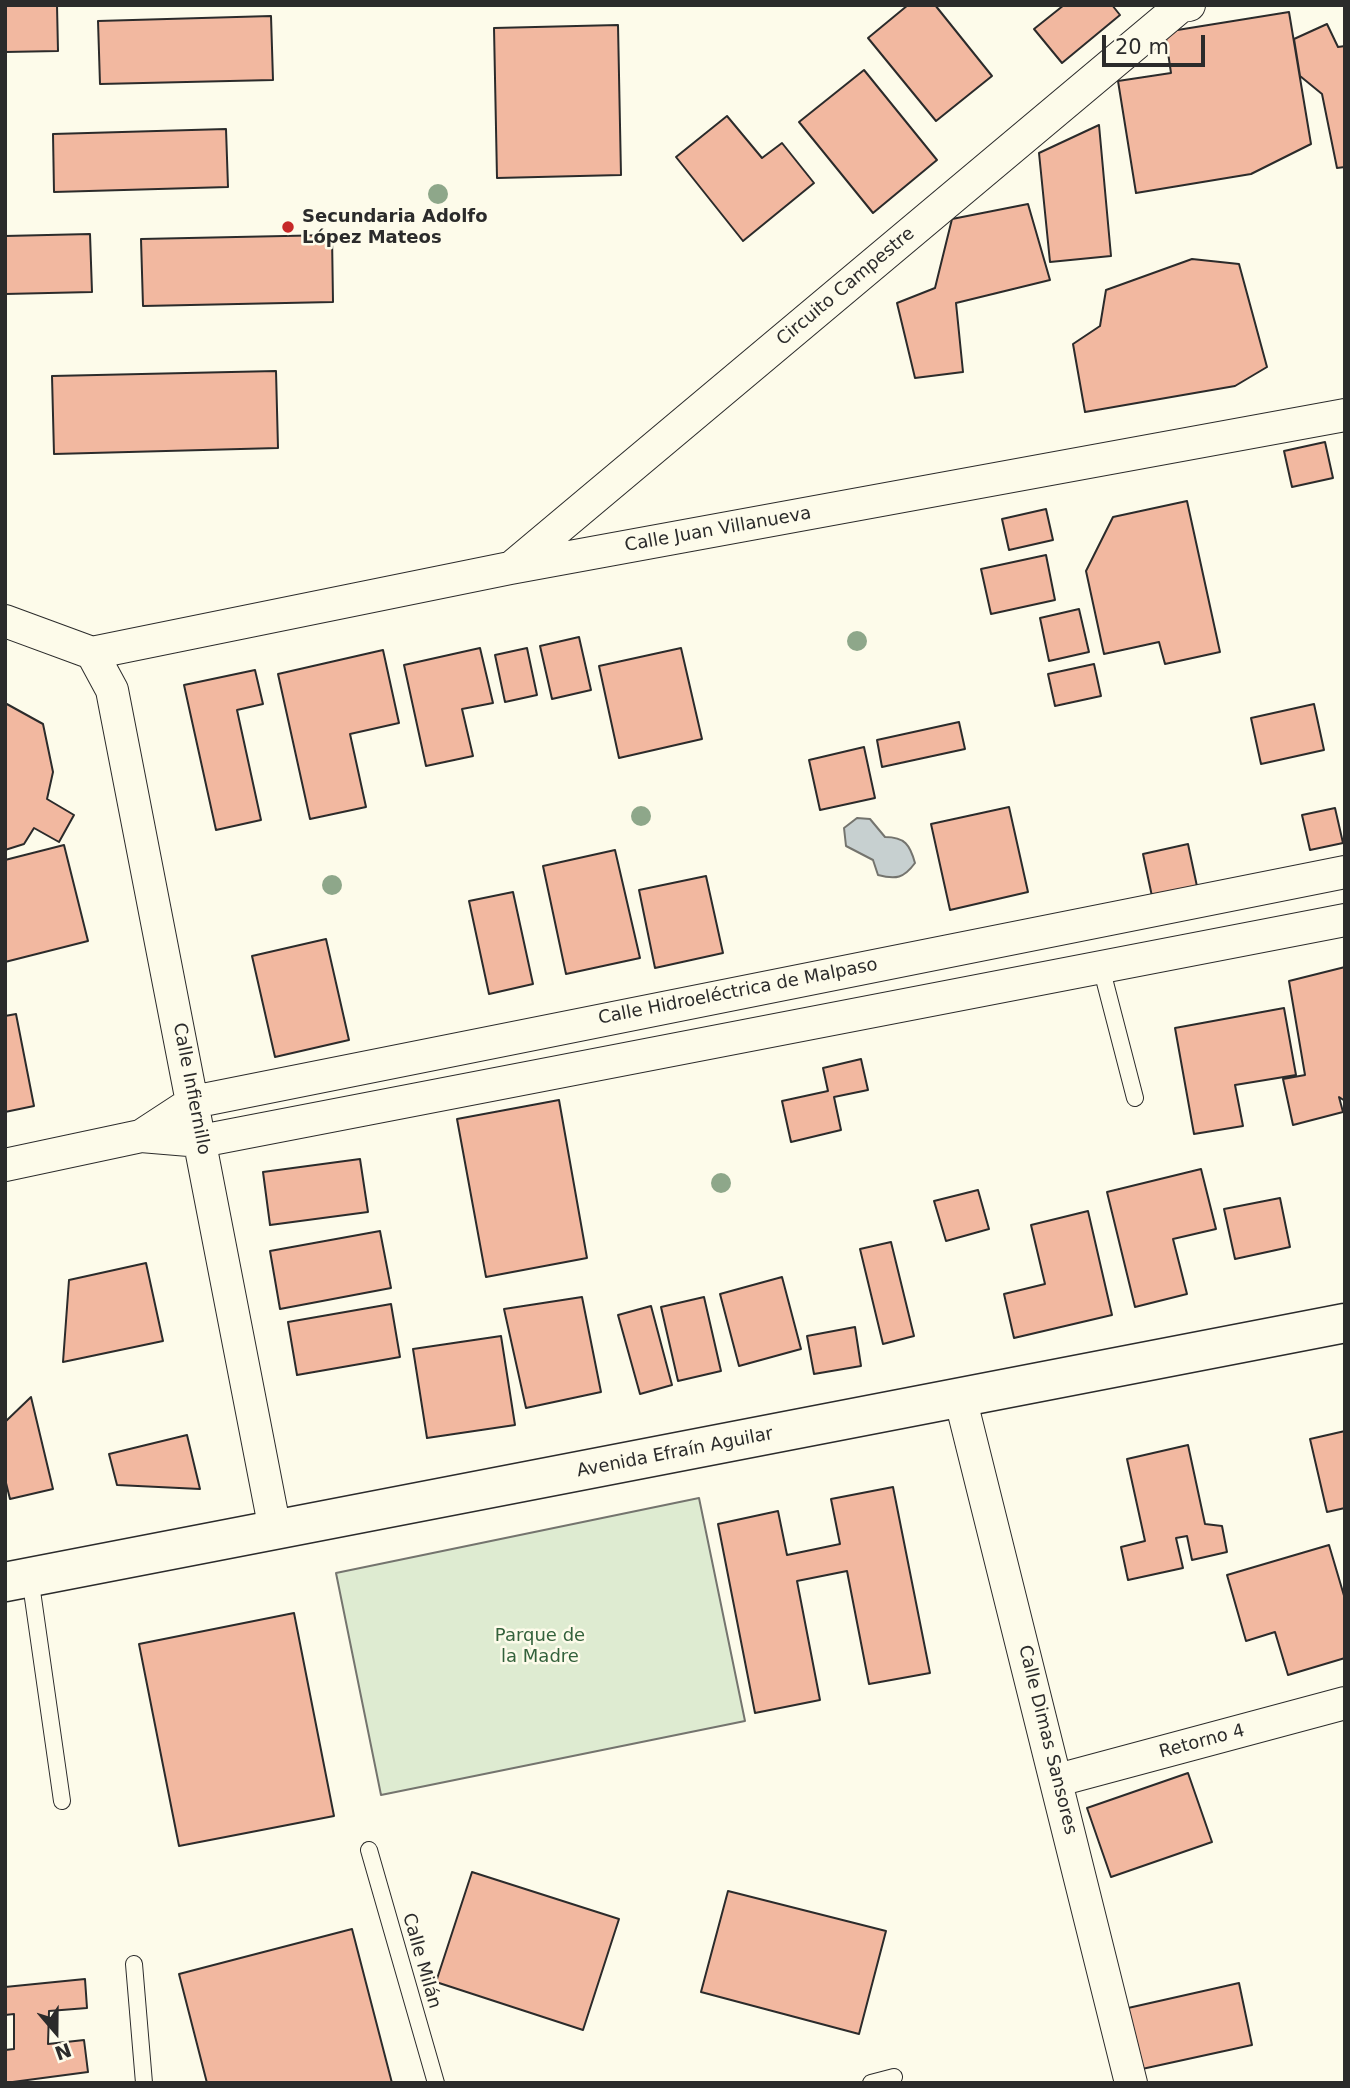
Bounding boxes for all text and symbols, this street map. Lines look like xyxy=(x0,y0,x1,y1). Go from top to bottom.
scale bar xyxy=(1105,21,1208,65)
text: 20 m xyxy=(1115,35,1169,59)
place label: Secundaria Adolfo López Mateos xyxy=(302,206,488,248)
marker: Secundaria Adolfo López Mateos xyxy=(280,219,296,235)
street label: Circuito Campestre xyxy=(773,223,919,351)
street label: Calle Juan Villanueva xyxy=(623,503,813,557)
street label: Calle Hidroeléctrica de Malpaso xyxy=(596,954,880,1030)
street label: Calle Infiernillo xyxy=(168,1021,214,1157)
street label: Avenida Efraín Aguilar xyxy=(575,1423,775,1483)
park label: Parque de la Madre xyxy=(495,1625,585,1668)
street label: Calle Dimas Sansores xyxy=(1013,1643,1081,1837)
street label: Retorno 4 xyxy=(1157,1720,1247,1764)
street label: Calle Milán xyxy=(397,1911,445,2011)
north arrow xyxy=(21,1997,91,2067)
text: N xyxy=(52,2039,74,2065)

